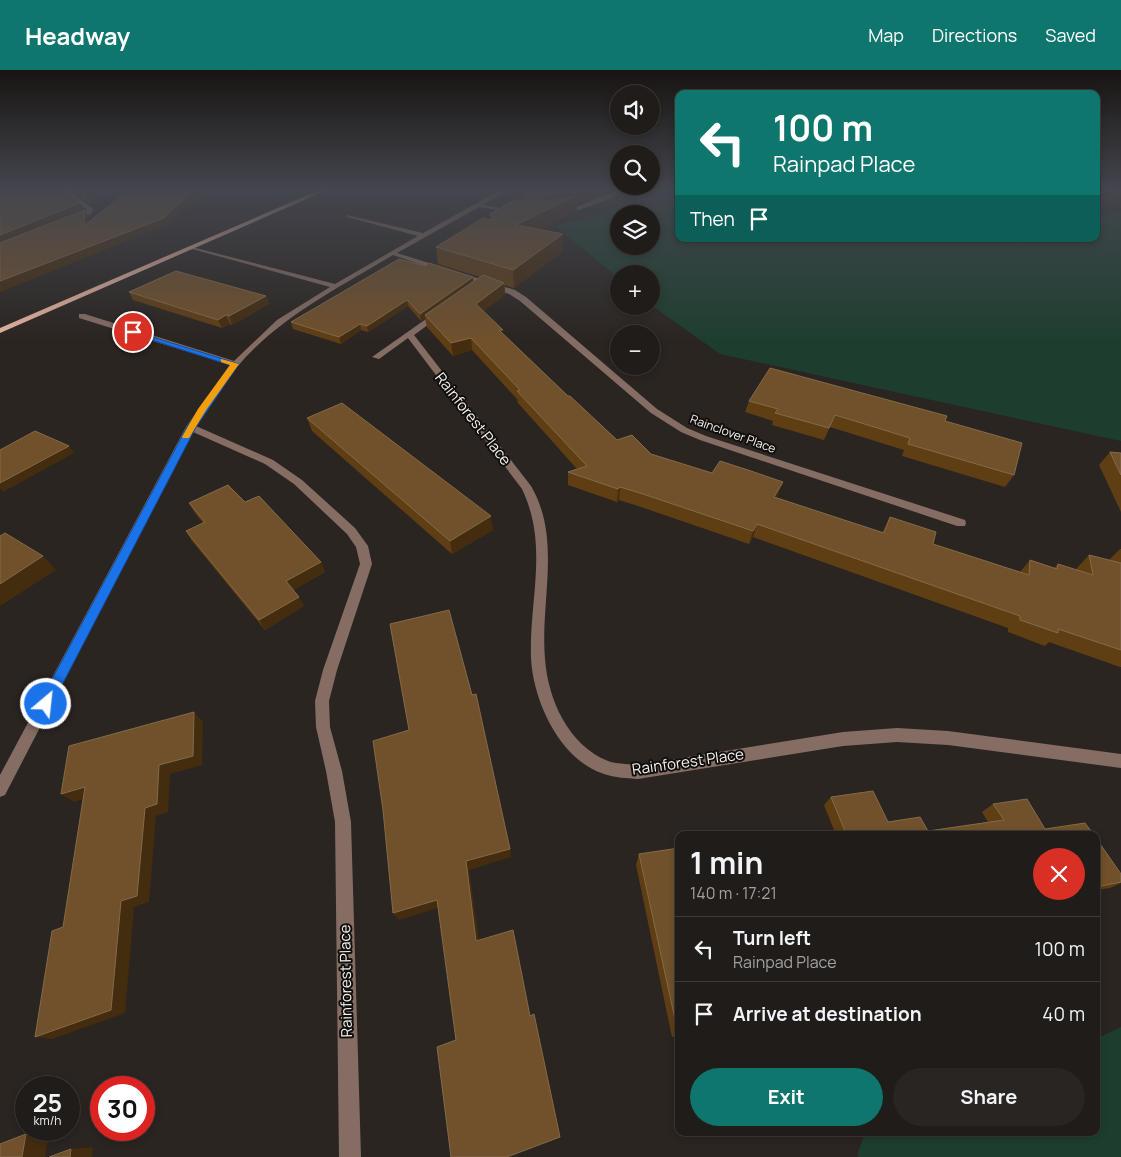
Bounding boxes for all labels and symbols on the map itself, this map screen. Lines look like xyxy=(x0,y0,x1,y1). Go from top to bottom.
pin xyxy=(112,311,154,353)
street label: Rainforest Place xyxy=(430,368,517,470)
street label: Rainclover Place xyxy=(688,410,778,457)
position arrow xyxy=(19,677,71,729)
street label: Rainforest Place xyxy=(631,743,745,780)
street label: Rainforest Place xyxy=(334,924,357,1038)
speed limit sign: 30 xyxy=(90,1076,155,1141)

